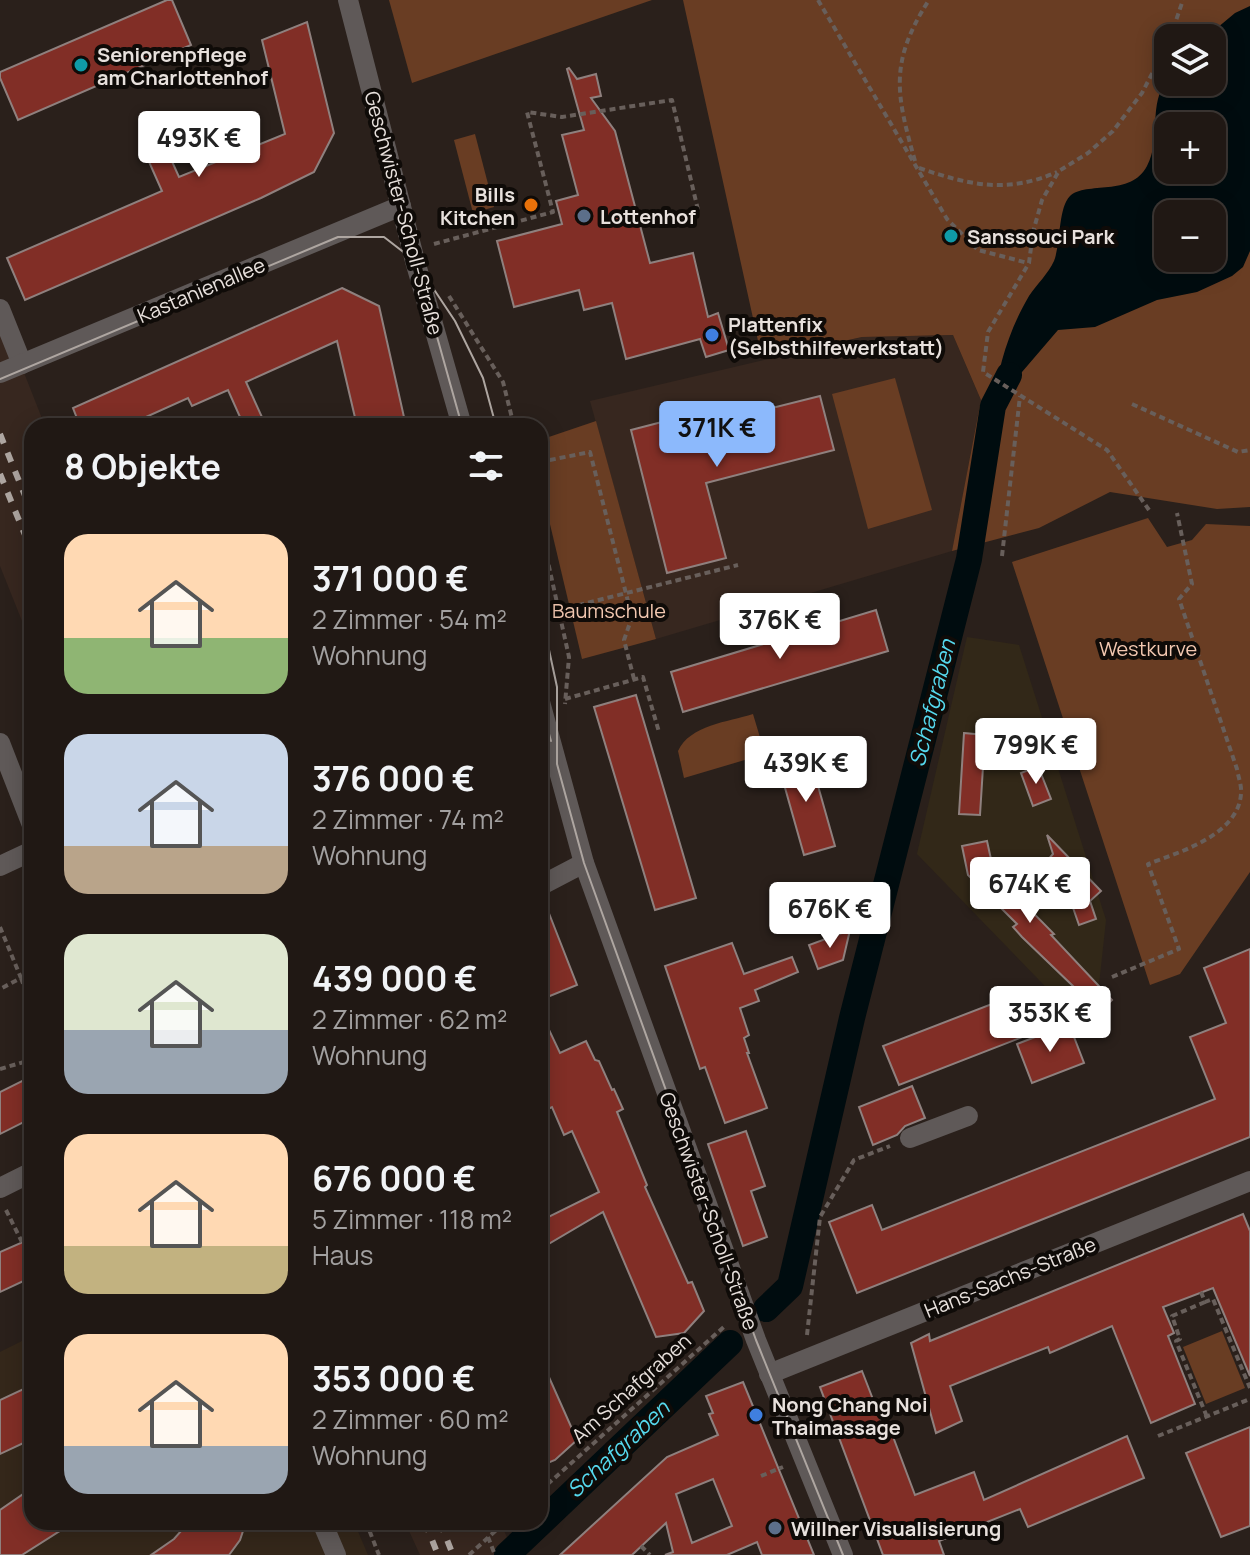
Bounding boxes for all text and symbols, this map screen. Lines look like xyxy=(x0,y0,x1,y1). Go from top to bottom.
map controls xyxy=(1154,24,1226,272)
button: layers xyxy=(1154,24,1226,96)
place label: Seniorenpflege am Charlottenhof xyxy=(97,41,268,91)
marker: Seniorenpflege am Charlottenhof xyxy=(72,56,90,74)
street label: Geschwister-Scholl-Straße xyxy=(358,88,450,338)
pin: 493K € xyxy=(134,111,264,179)
button: + xyxy=(1154,112,1226,184)
text: 493K € xyxy=(156,119,242,155)
place label: Bills Kitchen xyxy=(440,181,515,231)
marker: Bills Kitchen xyxy=(522,196,540,214)
button: − xyxy=(1154,200,1226,272)
place label: Lottenhof xyxy=(600,203,696,230)
marker: Lottenhof xyxy=(575,207,593,225)
place label: Sanssouci Park xyxy=(967,223,1116,250)
marker: Sanssouci Park xyxy=(942,227,960,245)
street label: Kastanienallee xyxy=(133,251,269,329)
place label: Plattenfix (Selbsthilfewerkstatt) xyxy=(728,311,944,361)
marker: Plattenfix (Selbsthilfewerkstatt) xyxy=(703,326,721,344)
pin: 371K € xyxy=(652,401,782,469)
text: 371K € xyxy=(677,409,757,445)
text: 8 Objekte xyxy=(64,443,221,489)
icon: filters xyxy=(464,444,508,488)
text: 371 000 € xyxy=(312,555,469,601)
icon: home xyxy=(128,566,224,662)
pin: 376K € xyxy=(715,593,845,661)
park label: Baumschule xyxy=(552,597,666,624)
text: 2 Zimmer · 54 m² xyxy=(312,601,507,637)
text: 376K € xyxy=(738,601,822,637)
water label: Schafgraben xyxy=(902,635,963,770)
park label: Westkurve xyxy=(1099,635,1197,662)
text: Wohnung xyxy=(312,637,427,673)
pin: 799K € xyxy=(971,718,1101,786)
text: 799K € xyxy=(993,726,1079,762)
pin: 439K € xyxy=(741,736,871,804)
text: 439K € xyxy=(763,744,849,780)
text: 376 000 € xyxy=(312,755,475,801)
icon: home xyxy=(128,766,224,862)
text: 2 Zimmer · 74 m² xyxy=(312,801,504,837)
text: Wohnung xyxy=(312,837,427,873)
pin: 674K € xyxy=(965,857,1095,925)
text: 674K € xyxy=(988,865,1072,901)
pin: 676K € xyxy=(765,882,895,950)
text: 676K € xyxy=(787,890,873,926)
text: 439 000 € xyxy=(312,955,478,1001)
icon: home xyxy=(128,966,224,1062)
pin: 353K € xyxy=(985,986,1115,1054)
text: 353K € xyxy=(1008,994,1092,1030)
text: 2 Zimmer · 62 m² xyxy=(312,1001,508,1037)
text: Wohnung xyxy=(312,1037,427,1073)
street label: Geschwister-Scholl-Straße xyxy=(653,1088,765,1334)
text: 676 000 € xyxy=(312,1155,476,1201)
icon: home xyxy=(128,1166,224,1262)
text: 5 Zimmer · 118 m² xyxy=(312,1201,512,1237)
street label: Hans-Sachs-Straße xyxy=(920,1230,1100,1324)
text: Haus xyxy=(312,1237,373,1273)
street label: Am Schafgraben xyxy=(566,1328,696,1448)
text: 353 000 € xyxy=(312,1355,475,1401)
icon: home xyxy=(128,1366,224,1462)
place label: Nong Chang Noi Thaimassage xyxy=(772,1391,928,1441)
water label: Schafgraben xyxy=(561,1395,675,1503)
text: 2 Zimmer · 60 m² xyxy=(312,1401,509,1437)
marker: Nong Chang Noi Thaimassage xyxy=(747,1406,765,1424)
text: Wohnung xyxy=(312,1437,427,1473)
place label: Willner Visualisierung xyxy=(791,1515,1001,1542)
marker: Willner Visualisierung xyxy=(766,1519,784,1537)

